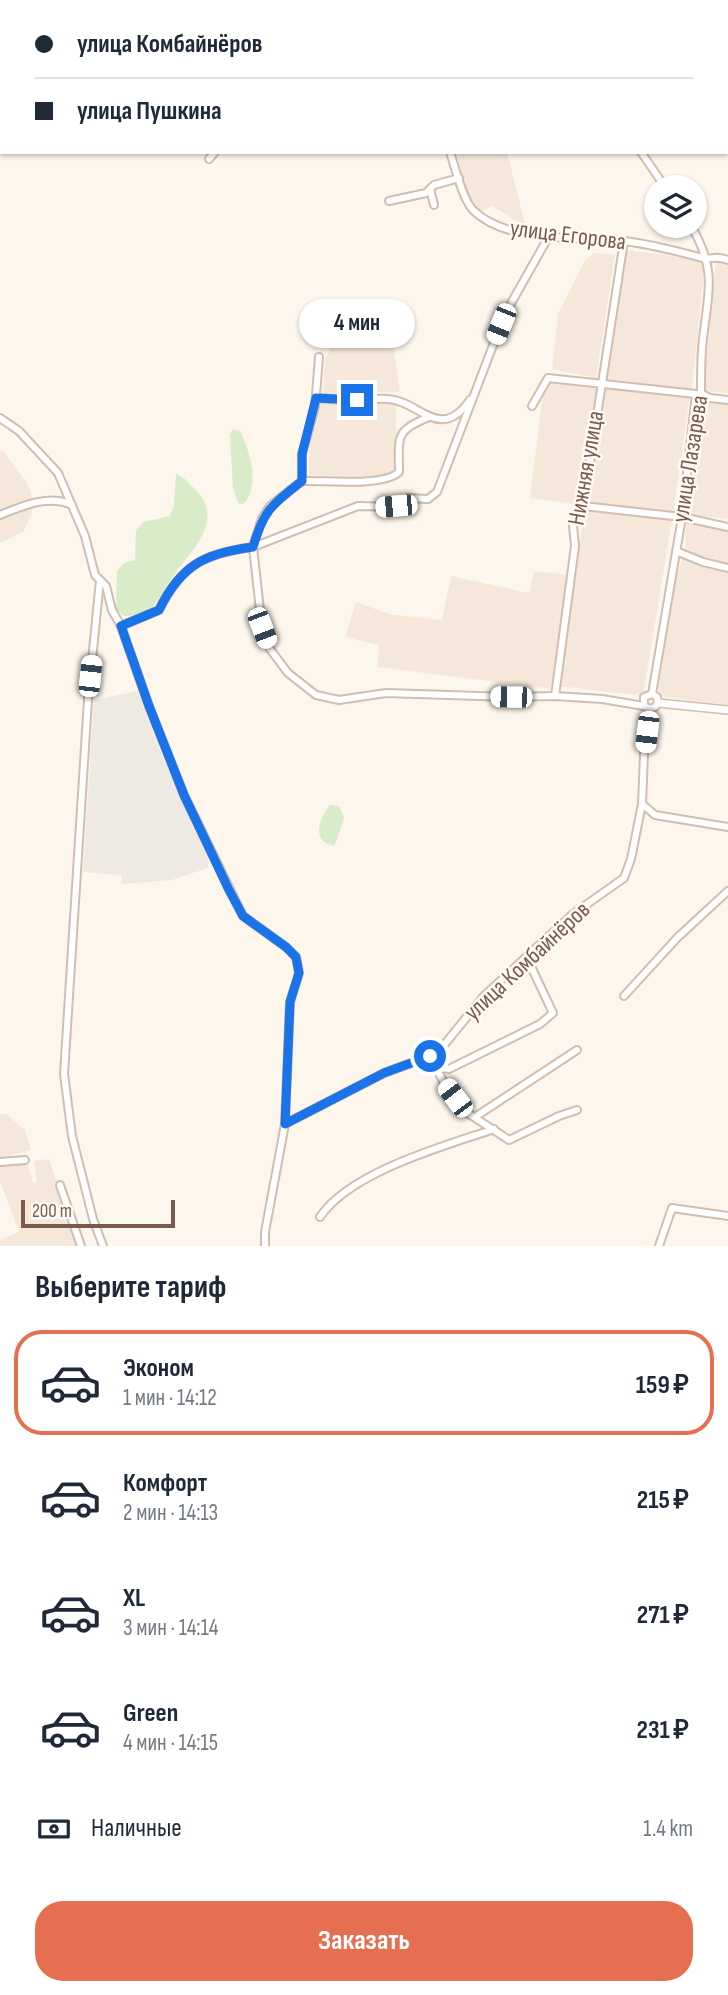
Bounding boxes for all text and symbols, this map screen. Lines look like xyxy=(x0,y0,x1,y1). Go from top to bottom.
text: улица Комбайнёров xyxy=(77,29,262,60)
text: улица Пушкина xyxy=(77,96,222,127)
map controls xyxy=(644,175,707,238)
button: layers xyxy=(644,175,707,238)
street label: улица Егорова xyxy=(508,214,628,256)
callout: 4 мин xyxy=(299,298,415,348)
car xyxy=(484,301,519,347)
text: 4 мин xyxy=(334,309,380,337)
route end xyxy=(341,384,373,416)
street label: улица Лазарева xyxy=(666,393,714,525)
street label: Нижняя улица xyxy=(562,409,610,527)
car xyxy=(375,494,418,518)
car xyxy=(245,605,280,651)
car xyxy=(78,654,103,698)
car xyxy=(490,686,533,708)
car xyxy=(635,710,660,754)
street label: улица Комбайнёров xyxy=(458,895,596,1027)
route start xyxy=(414,1040,446,1072)
car xyxy=(434,1075,477,1121)
scale bar xyxy=(21,1197,175,1229)
text: 200 m xyxy=(32,1200,72,1223)
text: Выберите тариф xyxy=(35,1268,226,1307)
icon: car xyxy=(39,1351,102,1414)
text: Эконом xyxy=(123,1353,194,1384)
text: 159 ₽ xyxy=(636,1370,689,1401)
text: 1 мин · 14:12 xyxy=(123,1384,217,1412)
icon: car xyxy=(39,1466,102,1529)
text: Комфорт xyxy=(123,1468,207,1499)
text: 215 ₽ xyxy=(637,1485,689,1516)
text: 2 мин · 14:13 xyxy=(123,1499,218,1527)
icon: car xyxy=(39,1581,102,1644)
text: XL xyxy=(123,1583,145,1614)
text: 271 ₽ xyxy=(637,1600,689,1631)
text: 3 мин · 14:14 xyxy=(123,1614,218,1642)
icon: car xyxy=(39,1696,102,1759)
text: Green xyxy=(123,1698,178,1729)
text: 231 ₽ xyxy=(637,1715,689,1746)
text: 4 мин · 14:15 xyxy=(123,1729,218,1757)
icon: cash xyxy=(35,1810,73,1848)
text: Наличные xyxy=(91,1813,182,1844)
text: 1.4 km xyxy=(643,1815,693,1843)
button: Заказать xyxy=(35,1901,693,1981)

